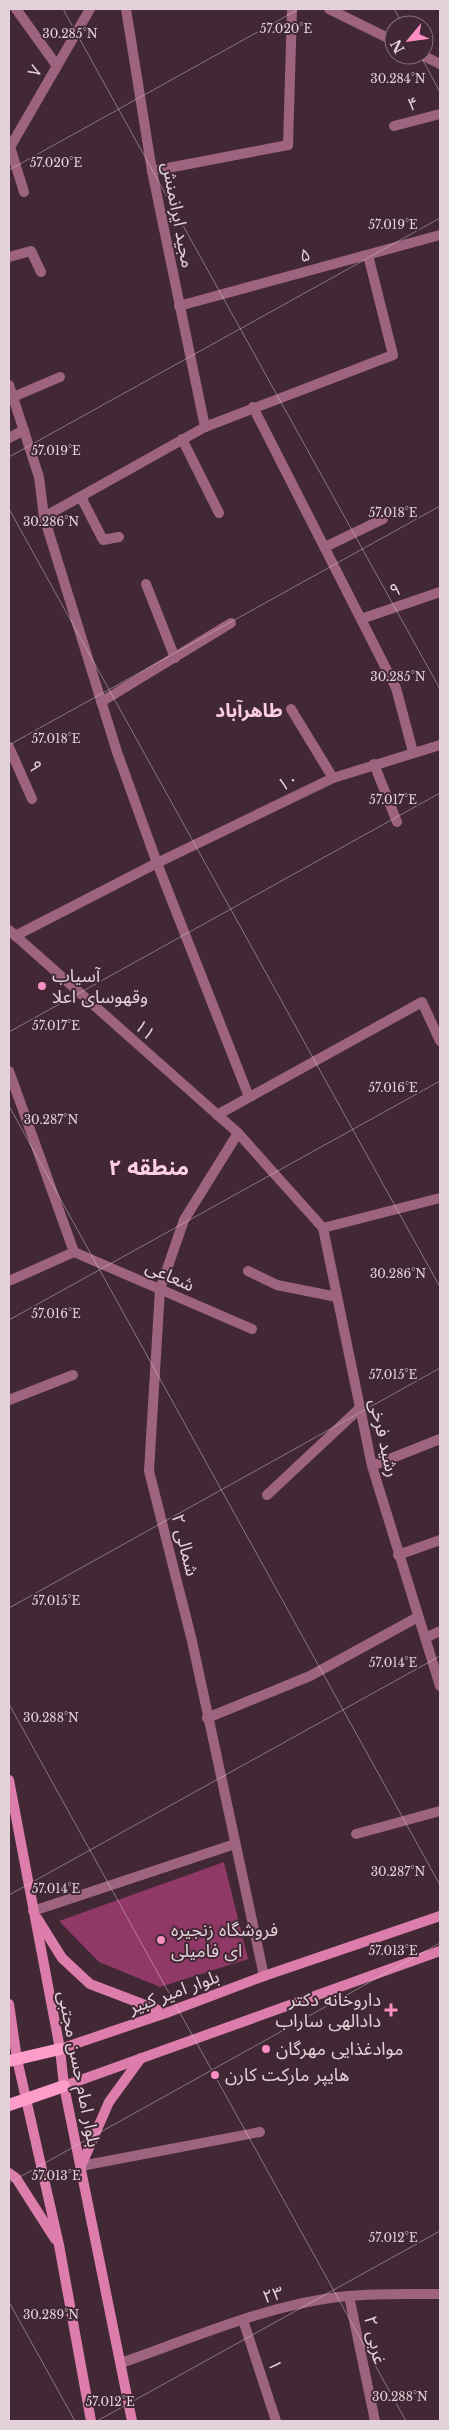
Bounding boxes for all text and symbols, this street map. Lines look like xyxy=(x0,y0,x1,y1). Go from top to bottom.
north arrow xyxy=(384,15,434,65)
text: 57.020°E xyxy=(260,21,313,36)
text: 30.285°N xyxy=(42,26,98,41)
text: N xyxy=(387,36,409,56)
street label: ۷ xyxy=(23,61,47,81)
text: 30.284°N xyxy=(370,71,426,86)
street label: ۴ xyxy=(405,92,421,116)
text: 57.020°E xyxy=(30,155,83,170)
street label: مجید ایرانمنش xyxy=(157,160,199,270)
text: 57.019°E xyxy=(368,217,418,232)
street label: ۵ xyxy=(297,243,313,267)
text: 57.019°E xyxy=(31,443,81,458)
text: 57.018°E xyxy=(368,505,418,520)
text: 30.286°N xyxy=(23,514,79,529)
street label: ۹ xyxy=(387,578,403,602)
text: 30.285°N xyxy=(370,669,426,684)
district label: طاهرآباد xyxy=(215,699,283,722)
text: 57.018°E xyxy=(31,731,81,746)
street label: ۹ xyxy=(23,757,47,775)
street label: ۱۰ xyxy=(274,768,302,796)
text: 57.017°E xyxy=(369,792,417,807)
place label: آسیاب وقهوسای اعلا xyxy=(52,965,148,1008)
marker: آسیاب وقهوسای اعلا xyxy=(36,980,48,992)
street label: ۱۱ xyxy=(130,1015,160,1045)
text: 57.017°E xyxy=(32,1018,80,1033)
text: 57.016°E xyxy=(368,1080,418,1095)
text: 30.287°N xyxy=(24,1112,78,1127)
district label: منطقه ۲ xyxy=(109,1154,189,1181)
street label: شعاعی xyxy=(142,1256,198,1296)
text: 30.286°N xyxy=(370,1266,426,1281)
text: 57.016°E xyxy=(31,1306,81,1321)
text: 57.015°E xyxy=(369,1367,418,1382)
street label: رشید فرخی xyxy=(364,1397,404,1479)
street label: ۲ شمالی xyxy=(167,1512,203,1578)
text: 57.015°E xyxy=(32,1593,81,1608)
text: 57.014°E xyxy=(369,1655,418,1670)
text: 30.288°N xyxy=(23,1710,79,1725)
text: 30.287°N xyxy=(371,1864,425,1879)
text: 57.014°E xyxy=(32,1881,81,1896)
place label: فروشگاه زنجیره ای فامیلی xyxy=(171,1919,278,1962)
marker: فروشگاه زنجیره ای فامیلی xyxy=(155,1934,167,1946)
text: 57.013°E xyxy=(368,1943,418,1958)
street label: بلوار امیر کبیر xyxy=(125,1965,222,2019)
street label: بلوار امام حسن مجتبی xyxy=(50,1989,105,2150)
place label: داروخانه دکتر دادالهی ساراب xyxy=(275,1989,381,2032)
marker: داروخانه دکتر دادالهی ساراب xyxy=(385,2004,397,2016)
place label: موادغذایی مهرگان xyxy=(276,2038,404,2060)
marker: موادغذایی مهرگان xyxy=(260,2043,272,2055)
place label: هایپر مارکت کارن xyxy=(225,2064,349,2086)
marker: هایپر مارکت کارن xyxy=(209,2069,221,2081)
text: 57.013°E xyxy=(31,2168,81,2183)
text: 57.012°E xyxy=(368,2230,418,2245)
street label: ۲۳ xyxy=(260,2282,286,2308)
text: 30.289°N xyxy=(23,2307,79,2322)
street label: ۲ غربی xyxy=(359,2314,391,2366)
street label: ۱ xyxy=(263,2357,287,2373)
text: 30.288°N xyxy=(372,2389,428,2404)
text: 57.012°E xyxy=(85,2394,135,2409)

